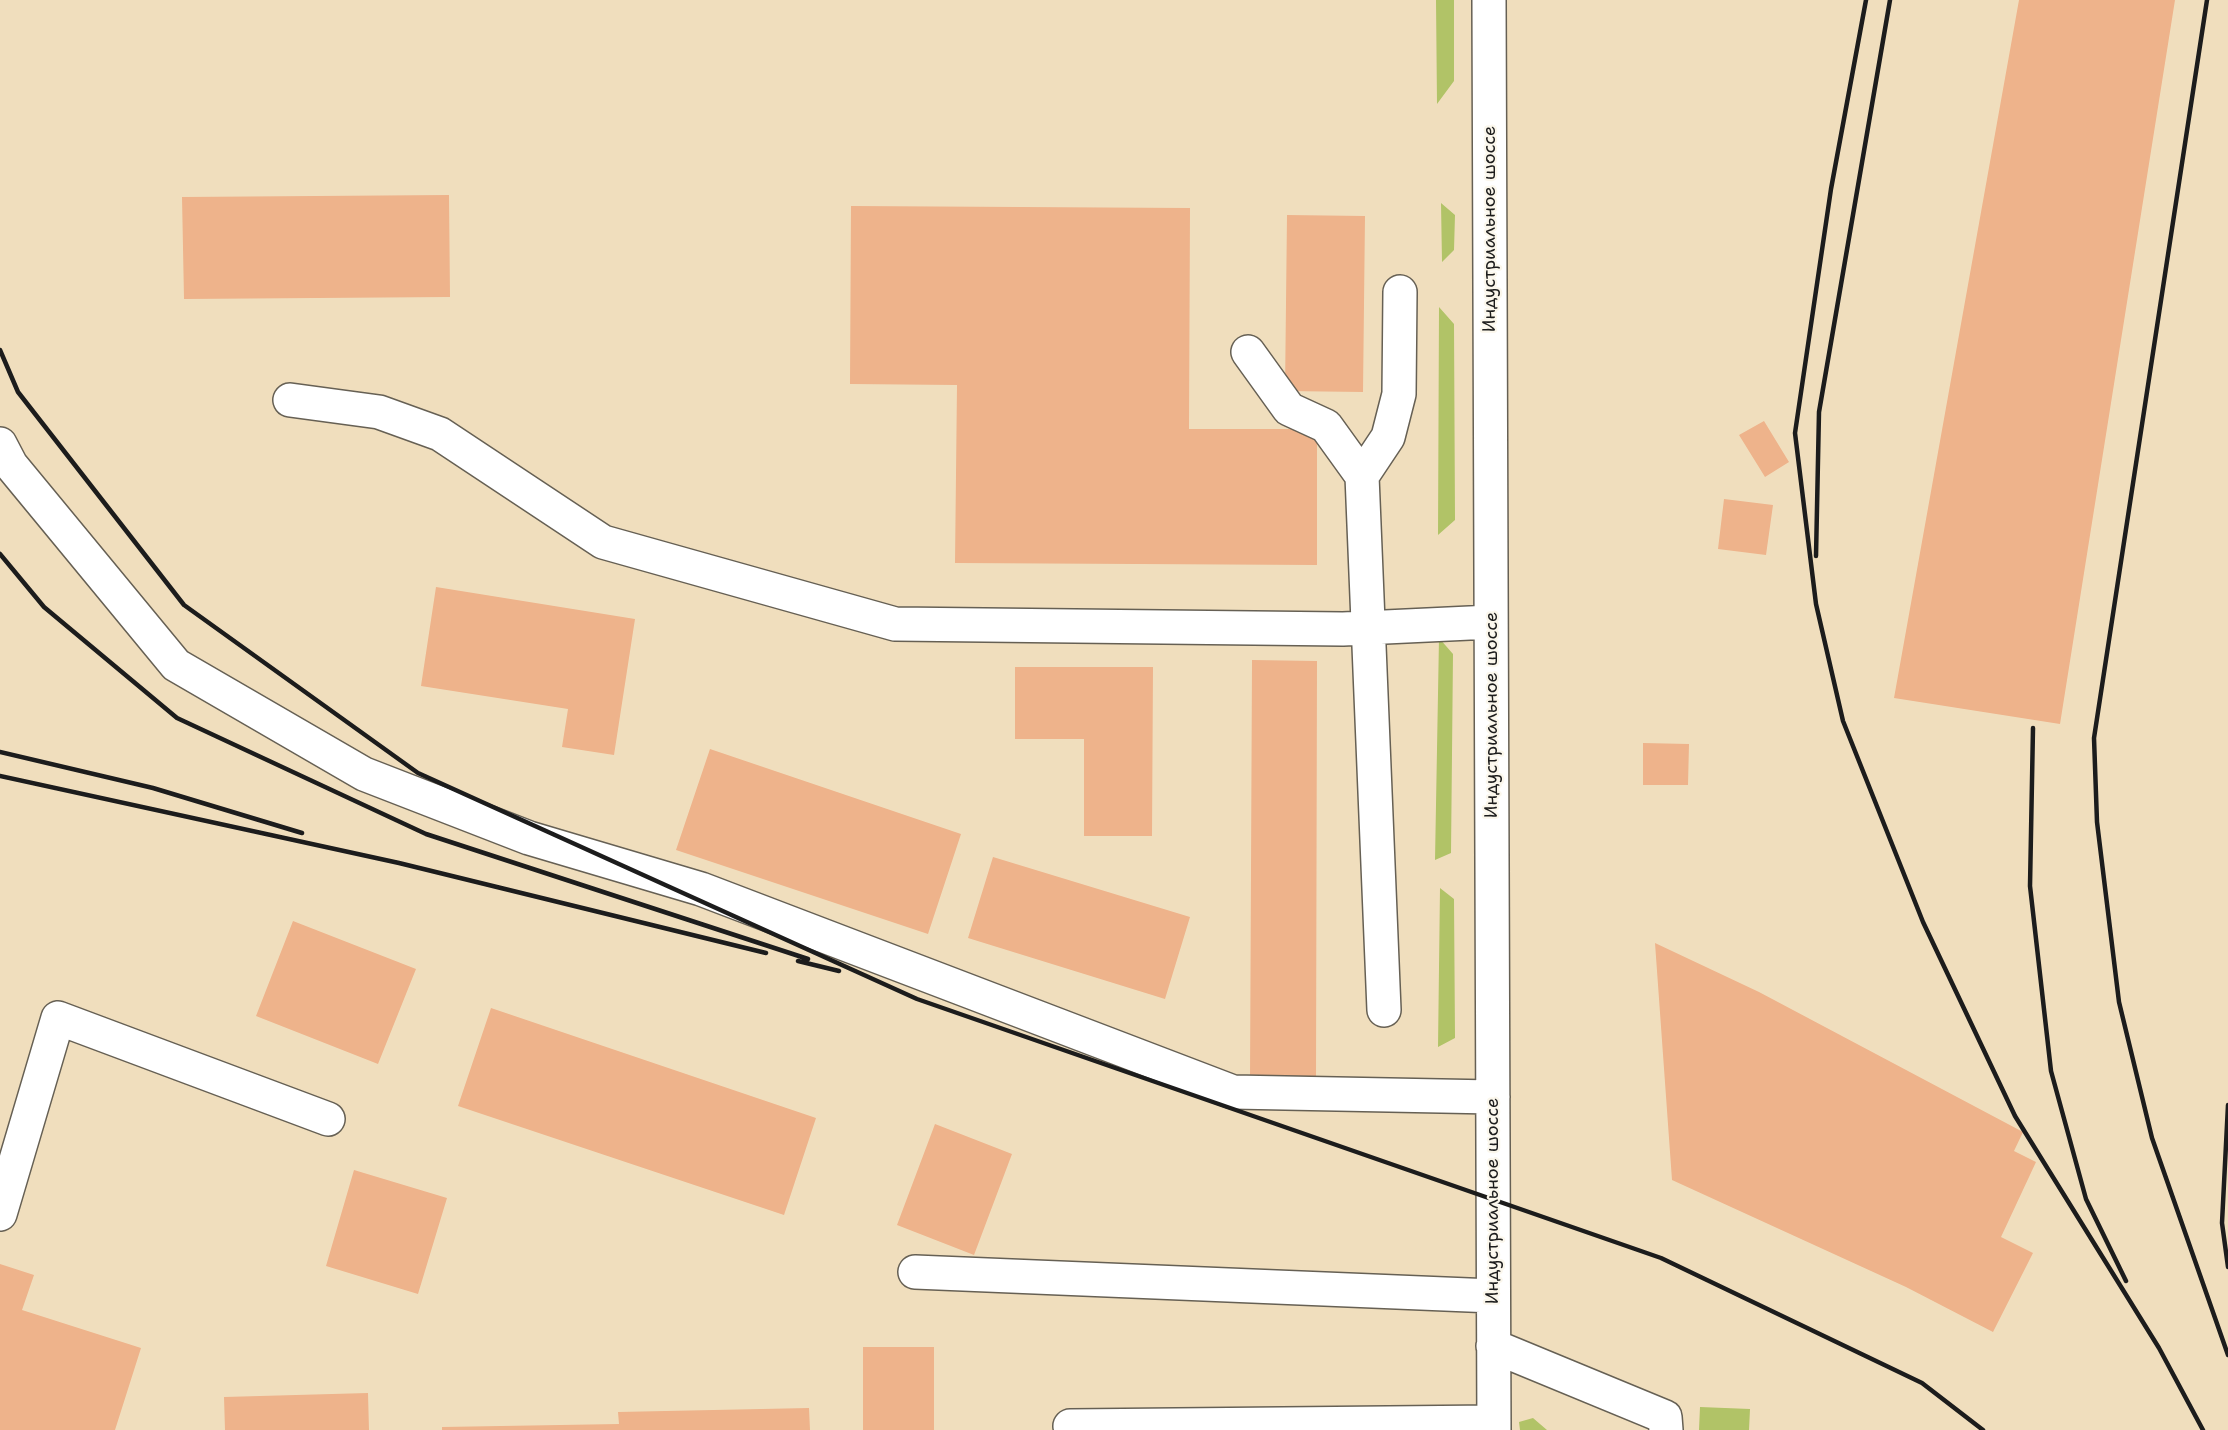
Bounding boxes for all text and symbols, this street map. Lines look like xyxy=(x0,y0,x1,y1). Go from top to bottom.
street label: Индустриальное шоссе xyxy=(1479,126,1501,332)
street label: Индустриальное шоссе xyxy=(1481,612,1503,818)
street label: Индустриальное шоссе xyxy=(1482,1098,1504,1304)

